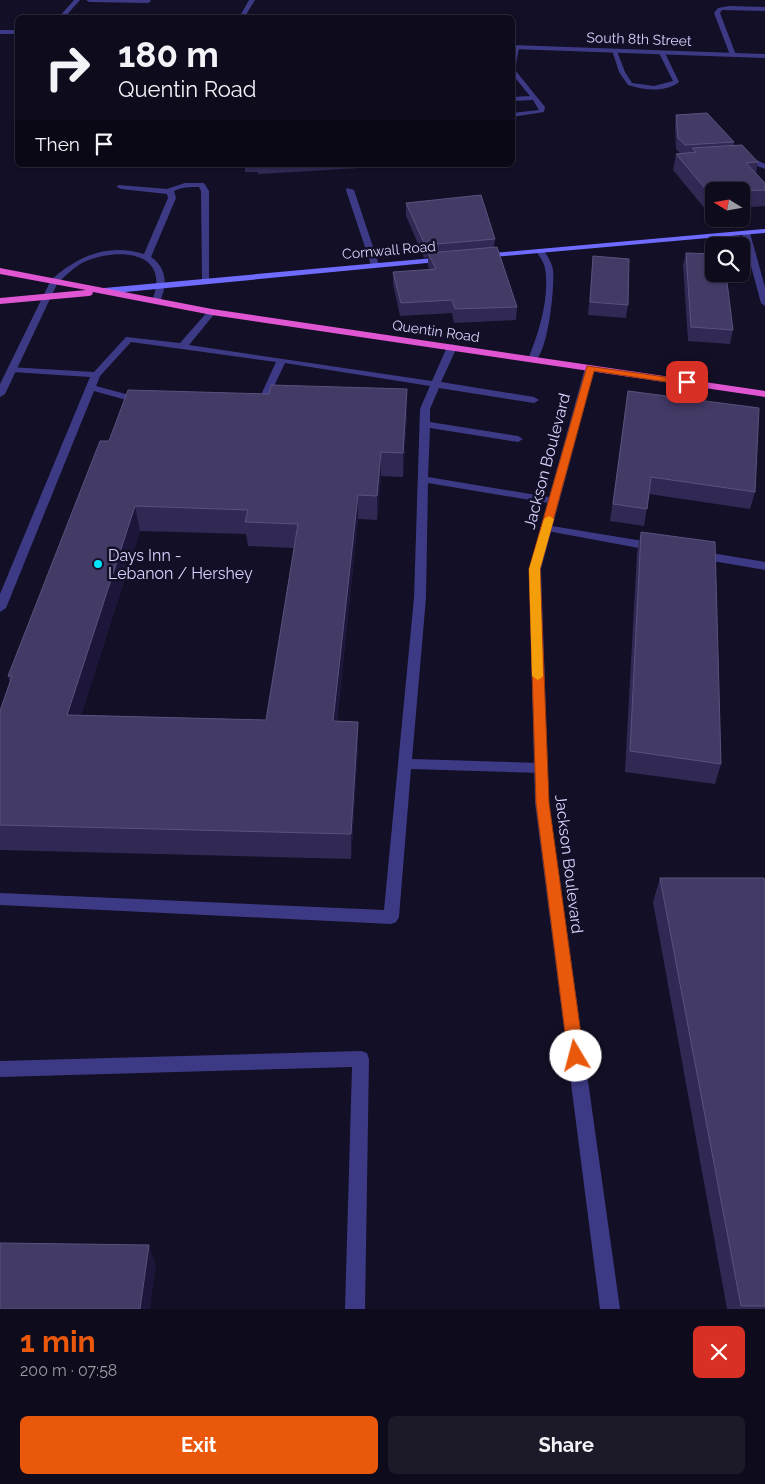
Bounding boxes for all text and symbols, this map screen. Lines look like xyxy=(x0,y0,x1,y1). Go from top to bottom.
street label: South 8th Street xyxy=(586,29,692,49)
text: 180 m xyxy=(118,34,219,75)
icon: right xyxy=(35,35,100,100)
text: Quentin Road xyxy=(118,76,257,102)
icon: arrive xyxy=(90,130,118,158)
text: Then xyxy=(35,133,80,155)
north arrow xyxy=(705,182,750,228)
map controls xyxy=(705,182,750,282)
button: search xyxy=(705,237,750,282)
street label: Cornwall Road xyxy=(341,238,437,262)
street label: Quentin Road xyxy=(391,317,481,345)
pin xyxy=(666,361,708,403)
icon: arrive xyxy=(673,368,701,396)
street label: Jackson Boulevard xyxy=(520,391,574,531)
place label: Days Inn - Lebanon / Hershey xyxy=(108,546,253,583)
marker: Days Inn - Lebanon / Hershey xyxy=(92,558,104,570)
street label: Jackson Boulevard xyxy=(551,793,587,935)
position arrow xyxy=(549,1029,601,1081)
text: 1 min xyxy=(20,1324,96,1359)
button: close xyxy=(693,1326,745,1378)
text: 200 m · 07:58 xyxy=(20,1361,117,1380)
button: Exit xyxy=(20,1416,378,1474)
button: Share xyxy=(388,1416,745,1474)

